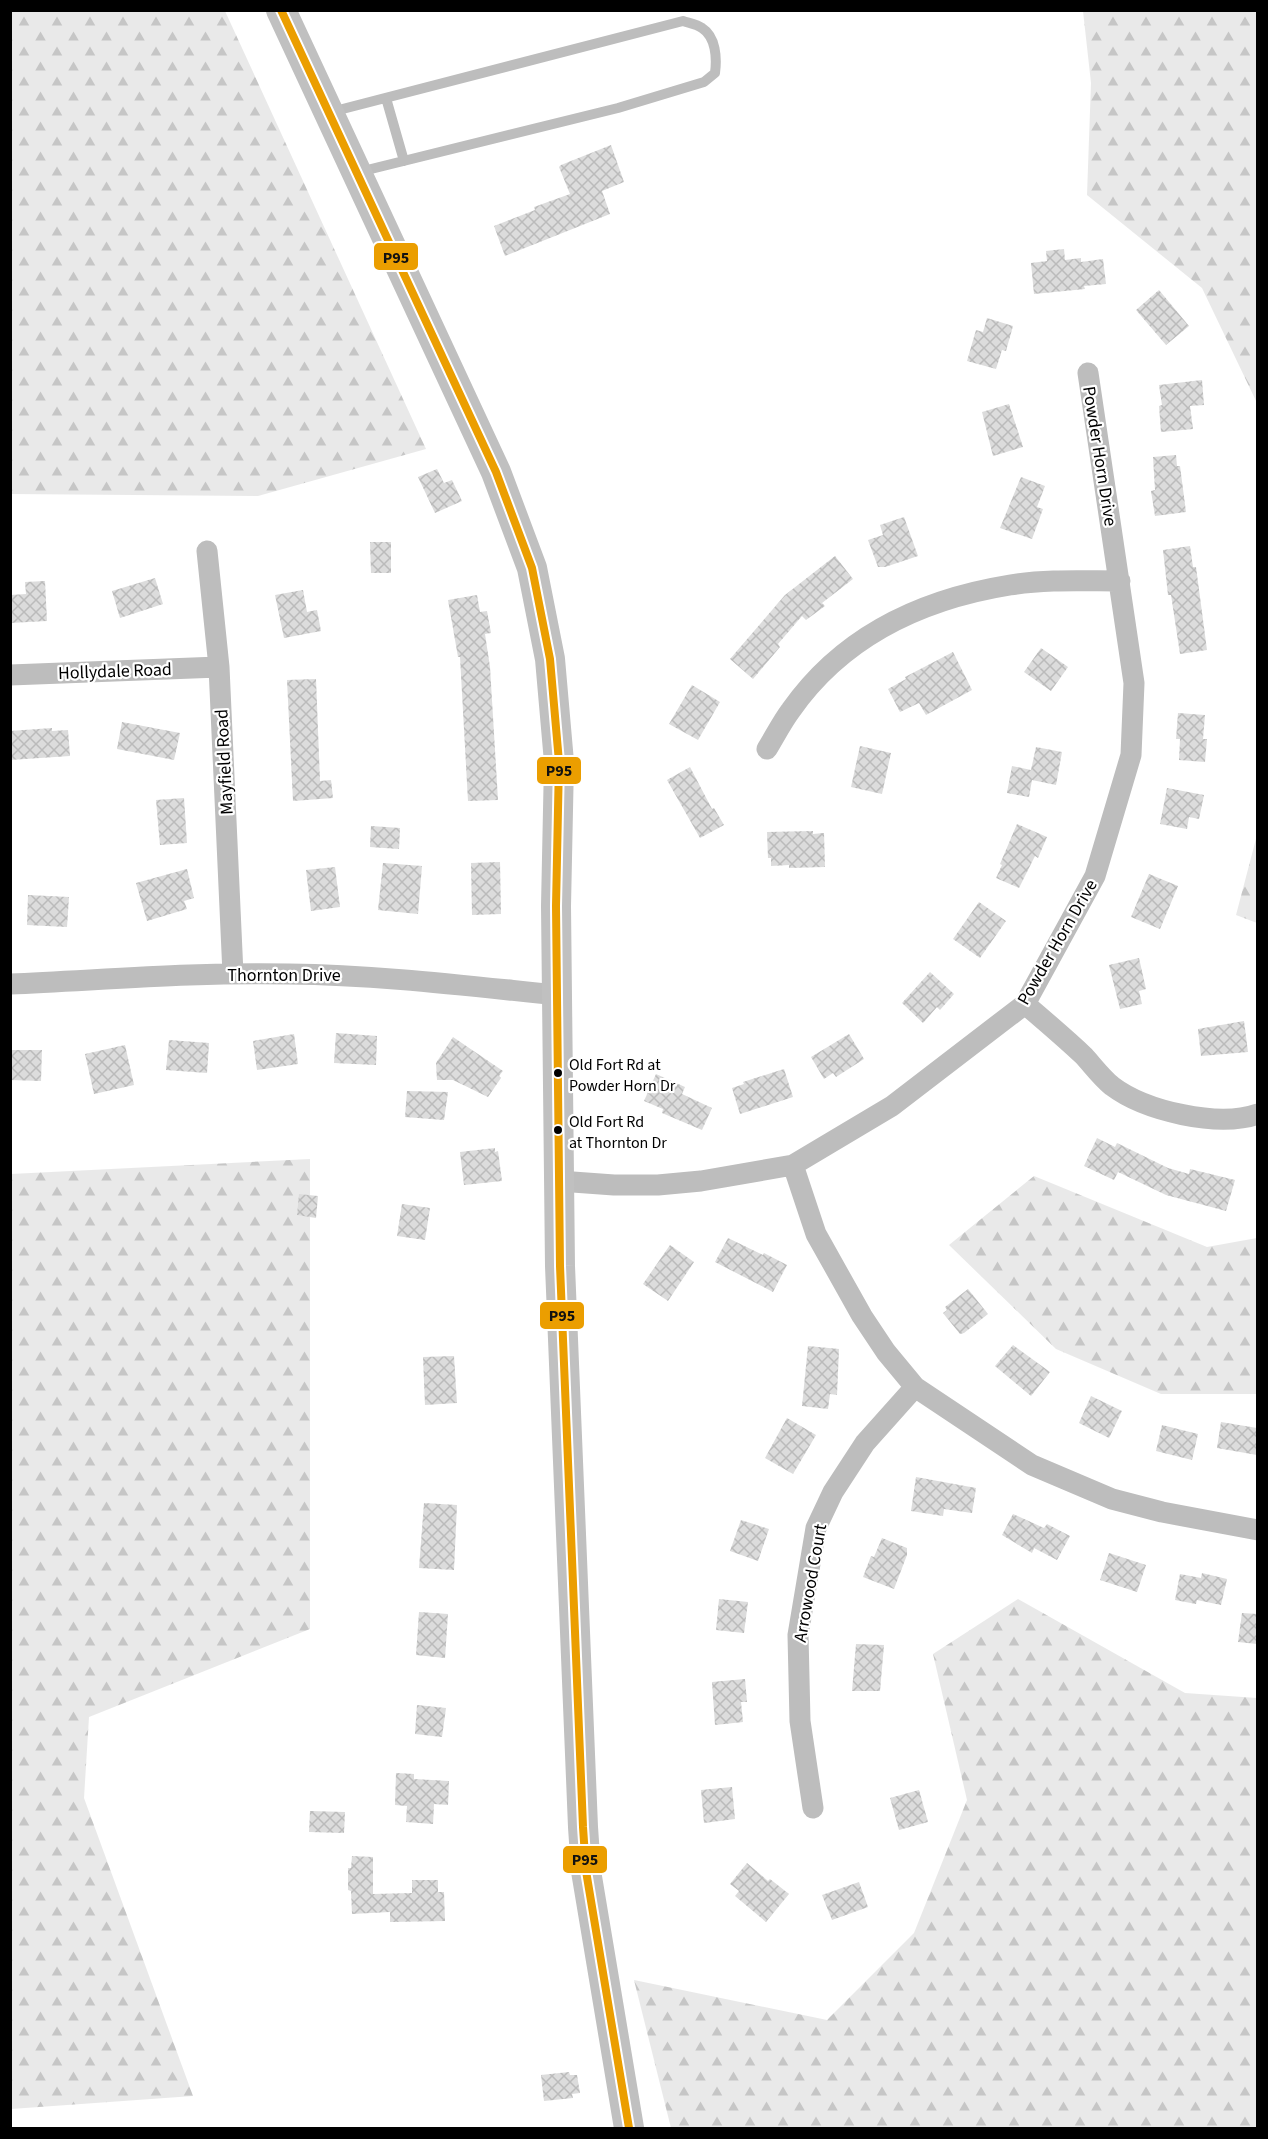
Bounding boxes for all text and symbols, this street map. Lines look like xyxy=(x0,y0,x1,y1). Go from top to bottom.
line badge: P95 xyxy=(373,242,419,271)
text: P95 xyxy=(383,247,409,269)
street label: Powder Horn Drive xyxy=(1076,384,1123,528)
street label: Hollydale Road xyxy=(58,657,172,686)
street label: Mayfield Road xyxy=(209,708,240,816)
line badge: P95 xyxy=(536,756,582,785)
text: P95 xyxy=(546,760,572,782)
street label: Powder Horn Drive xyxy=(1011,875,1104,1010)
street label: Thornton Drive xyxy=(227,963,341,988)
place label: Old Fort Rd at Powder Horn Dr xyxy=(569,1054,676,1097)
marker: Old Fort Rd at Powder Horn Dr xyxy=(552,1067,564,1079)
place label: Old Fort Rd at Thornton Dr xyxy=(569,1111,667,1154)
marker: Old Fort Rd at Thornton Dr xyxy=(552,1124,564,1136)
line badge: P95 xyxy=(539,1301,585,1330)
text: P95 xyxy=(549,1305,575,1327)
street label: Arrowood Court xyxy=(788,1522,833,1644)
line badge: P95 xyxy=(562,1845,608,1874)
text: P95 xyxy=(572,1849,598,1871)

